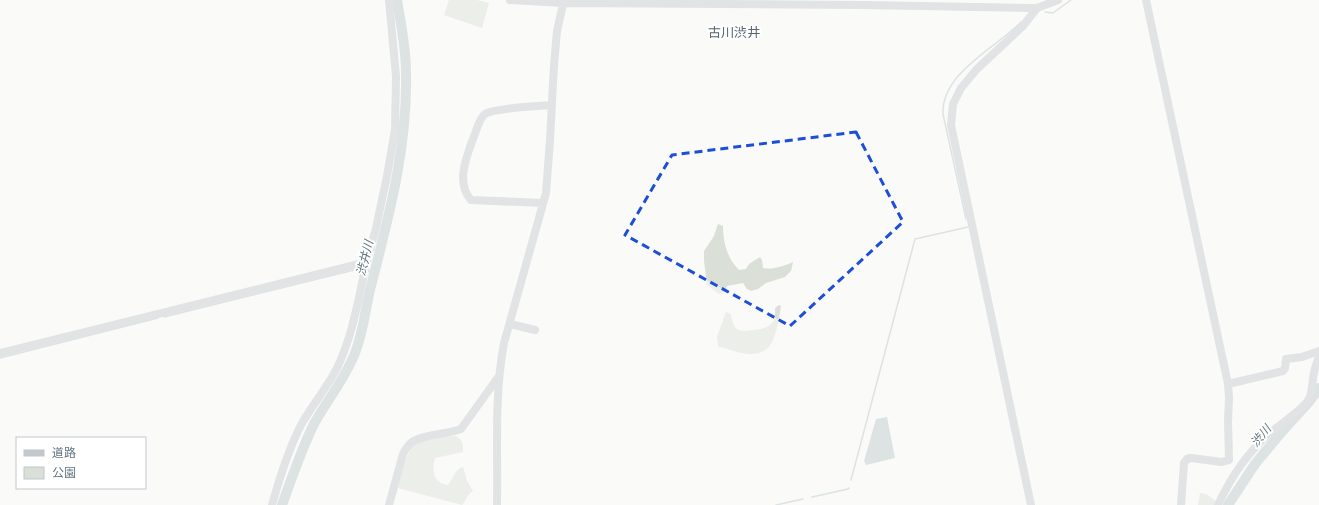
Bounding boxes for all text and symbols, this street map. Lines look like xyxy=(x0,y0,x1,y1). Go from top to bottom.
district label: 古川渋井 xyxy=(708,24,760,40)
water label: 渋井川 xyxy=(353,237,376,277)
water label: 渋川 xyxy=(1247,420,1275,449)
legend xyxy=(16,437,146,489)
text: 道路 xyxy=(52,445,76,459)
text: 公園 xyxy=(52,465,76,479)

